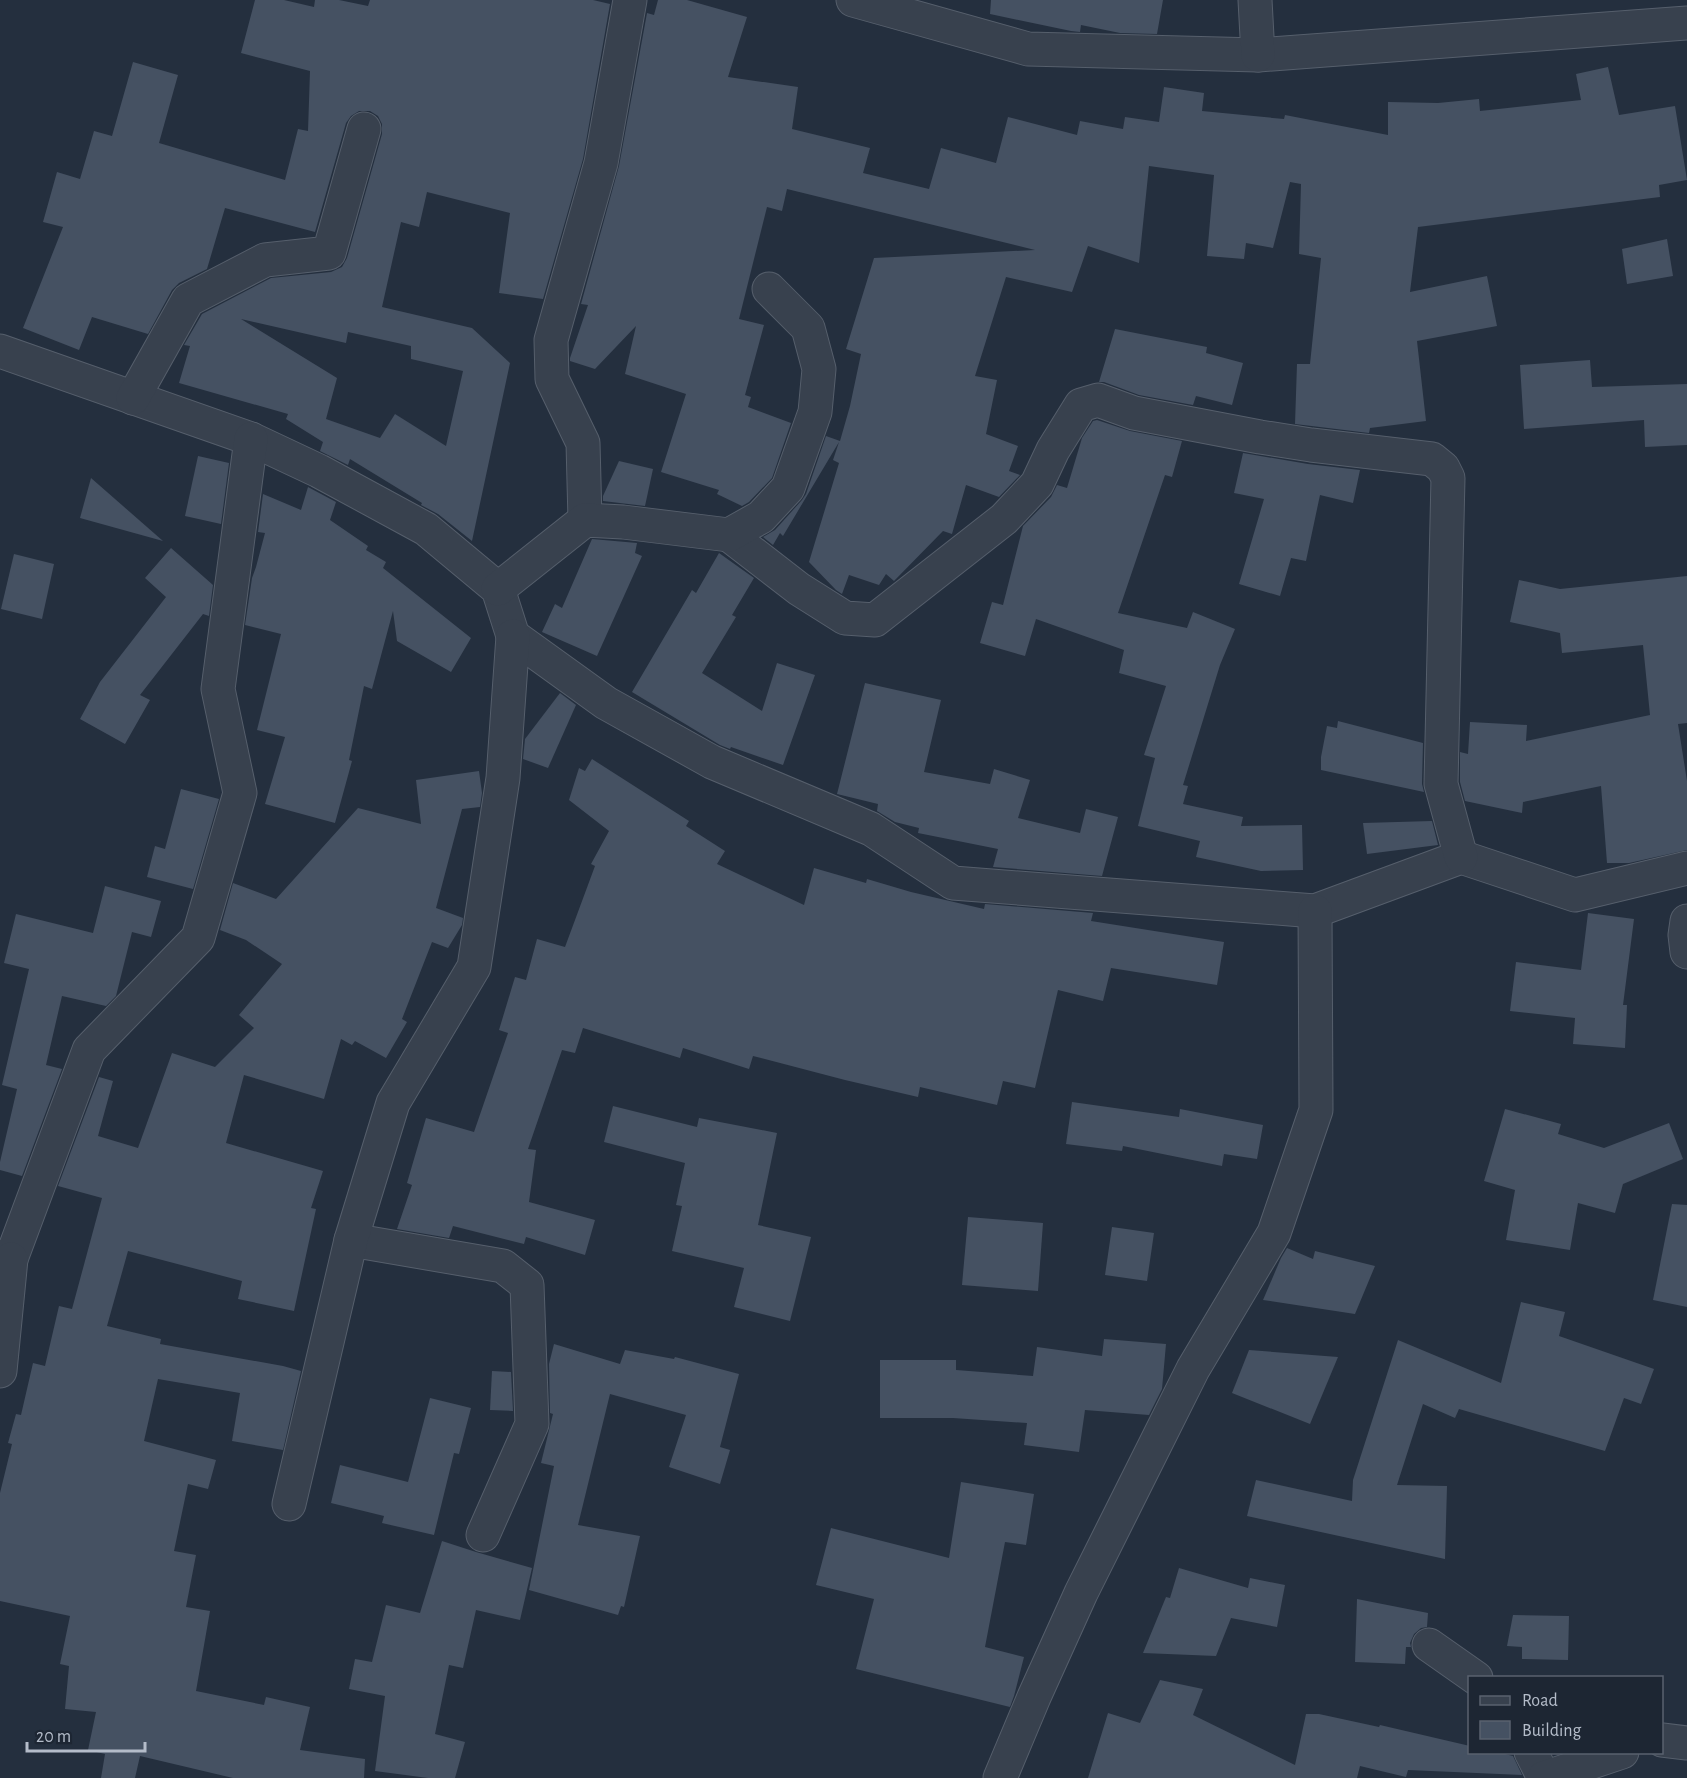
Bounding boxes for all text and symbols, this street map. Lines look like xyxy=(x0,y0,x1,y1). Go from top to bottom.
legend xyxy=(1468,1676,1663,1754)
text: Road xyxy=(1522,1692,1558,1710)
scale bar xyxy=(27,1715,146,1753)
text: Building xyxy=(1522,1722,1582,1740)
text: 20 m xyxy=(36,1728,71,1746)

